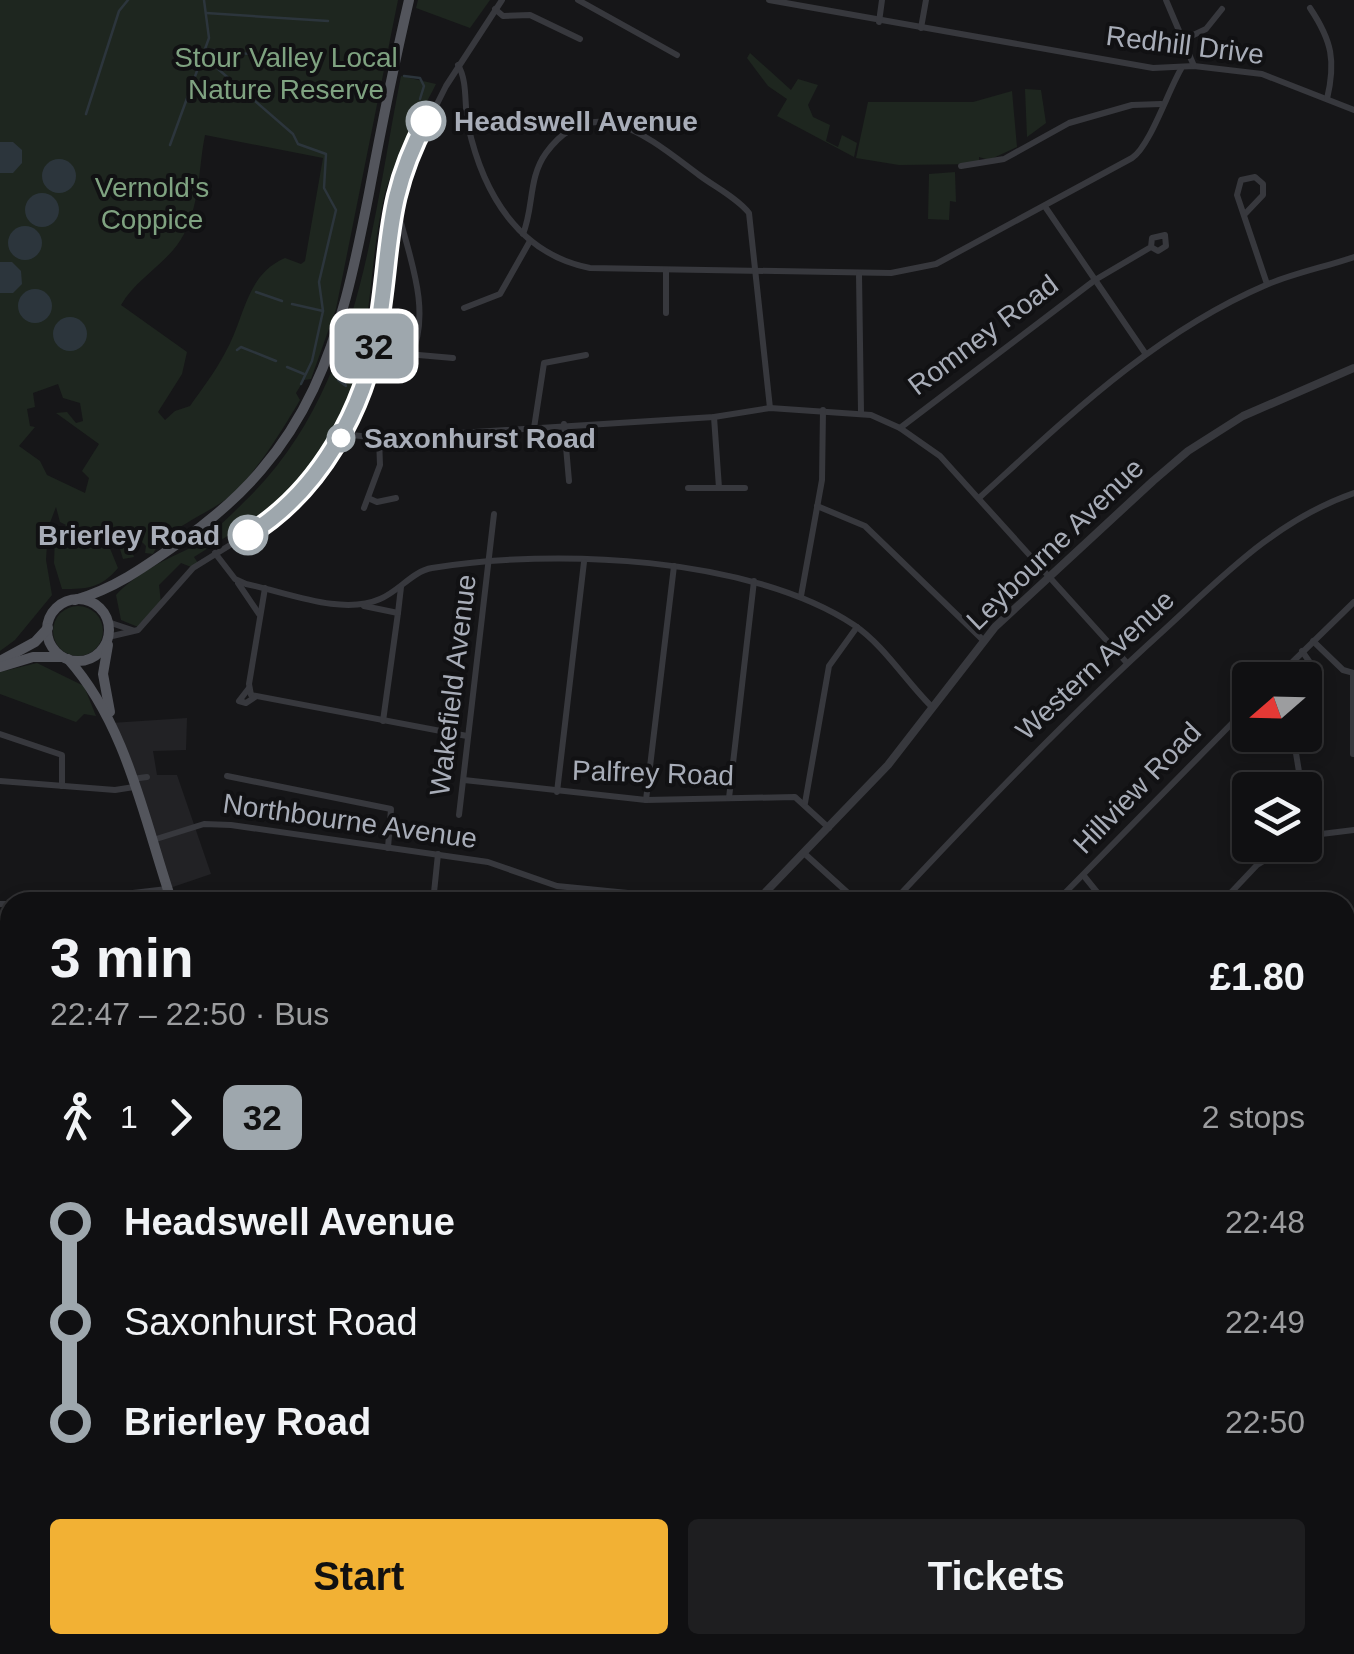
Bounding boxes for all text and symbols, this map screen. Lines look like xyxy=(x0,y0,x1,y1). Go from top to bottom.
street label: Redhill Drive xyxy=(1104,20,1266,70)
park label: Stour Valley Local Nature Reserve xyxy=(174,42,398,105)
marker: Headswell Avenue xyxy=(407,102,445,140)
place label: Headswell Avenue xyxy=(454,106,698,137)
park label: Vernold's Coppice xyxy=(95,172,209,235)
street label: Romney Road xyxy=(902,269,1064,401)
line badge: 32 xyxy=(329,314,419,378)
text: 32 xyxy=(355,327,393,366)
place label: Saxonhurst Road xyxy=(364,423,596,454)
marker: Saxonhurst Road xyxy=(328,425,354,451)
street label: Leybourne Avenue xyxy=(960,452,1150,636)
marker: Brierley Road xyxy=(229,516,267,554)
place label: Brierley Road xyxy=(38,520,220,551)
street label: Wakefield Avenue xyxy=(424,573,482,797)
street label: Western Avenue xyxy=(1010,584,1180,746)
north arrow xyxy=(1232,662,1322,752)
map controls xyxy=(1232,662,1322,862)
street label: Hillview Road xyxy=(1067,716,1207,860)
street label: Palfrey Road xyxy=(572,755,734,791)
button: layers xyxy=(1232,772,1322,862)
street label: Northbourne Avenue xyxy=(221,788,479,854)
text: 3 min xyxy=(50,927,194,989)
text: £1.80 xyxy=(1210,956,1305,998)
text: 22:47 – 22:50 · Bus xyxy=(50,996,329,1032)
icon: walk xyxy=(50,1090,105,1145)
icon: forward xyxy=(153,1090,208,1145)
text: 32 xyxy=(243,1098,282,1137)
text: 1 xyxy=(120,1099,138,1135)
text: 2 stops xyxy=(1202,1099,1305,1135)
text: Headswell Avenue xyxy=(124,1201,455,1243)
text: 22:48 xyxy=(1225,1204,1305,1240)
text: Saxonhurst Road xyxy=(124,1301,418,1343)
text: 22:49 xyxy=(1225,1304,1305,1340)
text: Brierley Road xyxy=(124,1401,371,1443)
text: 22:50 xyxy=(1225,1404,1305,1440)
button: Start xyxy=(50,1519,668,1634)
button: Tickets xyxy=(688,1519,1305,1634)

